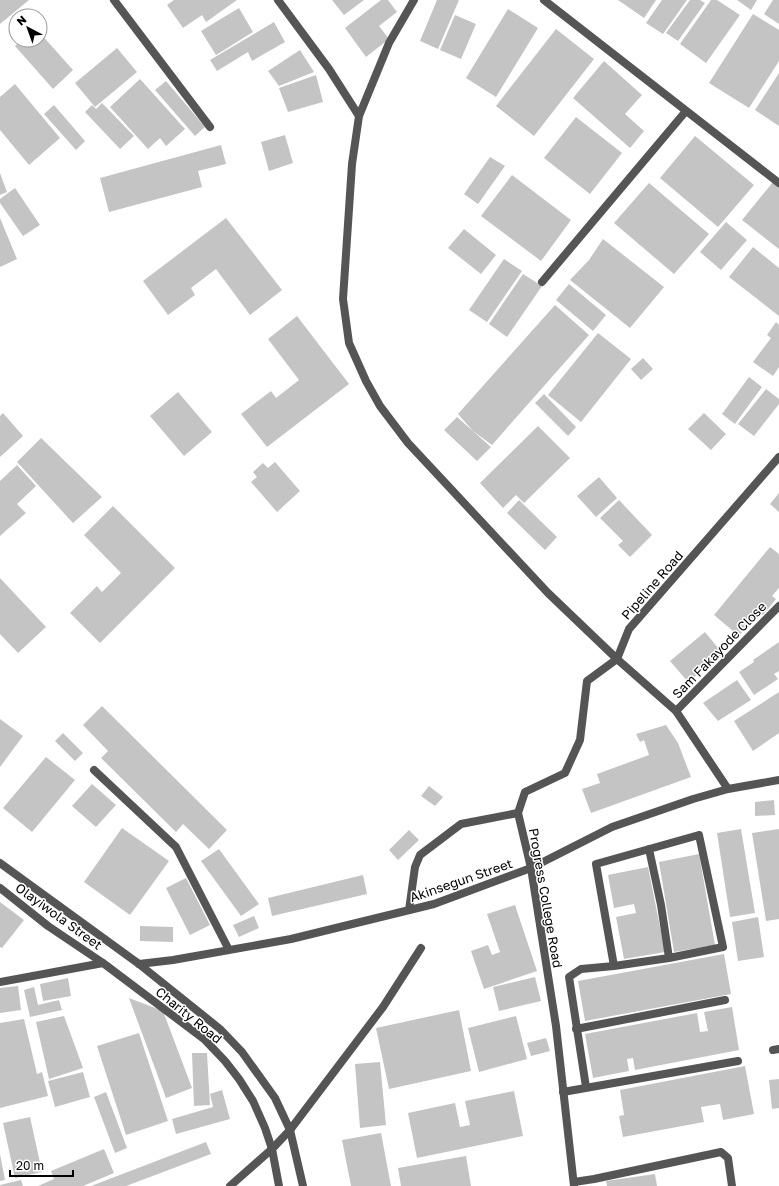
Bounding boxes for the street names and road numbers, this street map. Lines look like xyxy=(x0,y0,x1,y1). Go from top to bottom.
street label: Pipeline Road xyxy=(618,547,686,623)
street label: Sam Fakayode Close xyxy=(669,598,769,702)
street label: Progress College Road xyxy=(526,827,566,969)
street label: Akinsegun Street xyxy=(408,855,514,905)
street label: Olayiwola Street xyxy=(13,879,105,953)
street label: Charity Road xyxy=(153,983,225,1047)

